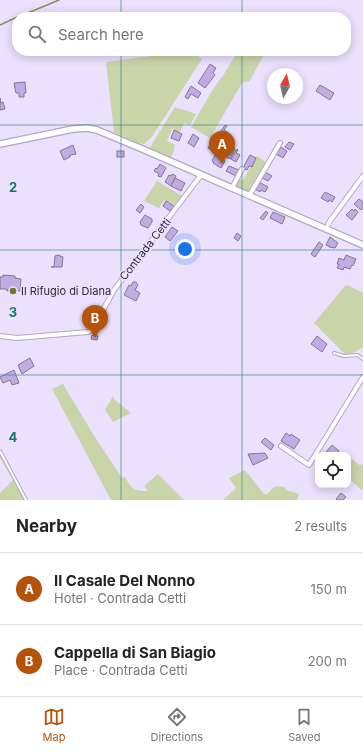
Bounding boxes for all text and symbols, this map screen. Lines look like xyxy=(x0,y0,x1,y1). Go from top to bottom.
search box xyxy=(12,12,351,56)
icon: search xyxy=(26,23,48,45)
text: Search here xyxy=(58,25,144,44)
north arrow xyxy=(267,68,303,104)
pin: A xyxy=(209,131,235,164)
text: 2 xyxy=(9,179,17,195)
street label: Contrada Cetti xyxy=(116,215,174,283)
your location xyxy=(175,239,195,259)
place label: Il Rifugio di Diana xyxy=(21,284,111,298)
marker: Il Rifugio di Diana xyxy=(8,286,18,296)
text: 3 xyxy=(9,304,17,320)
pin: B xyxy=(82,305,108,338)
text: 4 xyxy=(9,429,18,445)
map controls xyxy=(315,452,351,488)
button: locate xyxy=(315,452,351,488)
text: Nearby xyxy=(16,516,77,536)
text: 2 results xyxy=(294,518,347,534)
text: Il Casale Del Nonno xyxy=(54,571,195,590)
text: A xyxy=(24,581,34,597)
text: 150 m xyxy=(311,581,347,597)
text: Hotel · Contrada Cetti xyxy=(54,590,186,606)
text: Cappella di San Biagio xyxy=(54,643,216,662)
text: B xyxy=(25,653,33,669)
text: 200 m xyxy=(308,653,347,669)
text: Place · Contrada Cetti xyxy=(54,662,188,678)
tab: Map xyxy=(43,706,65,744)
tab: Directions xyxy=(151,706,203,744)
tab: Saved xyxy=(288,706,320,744)

